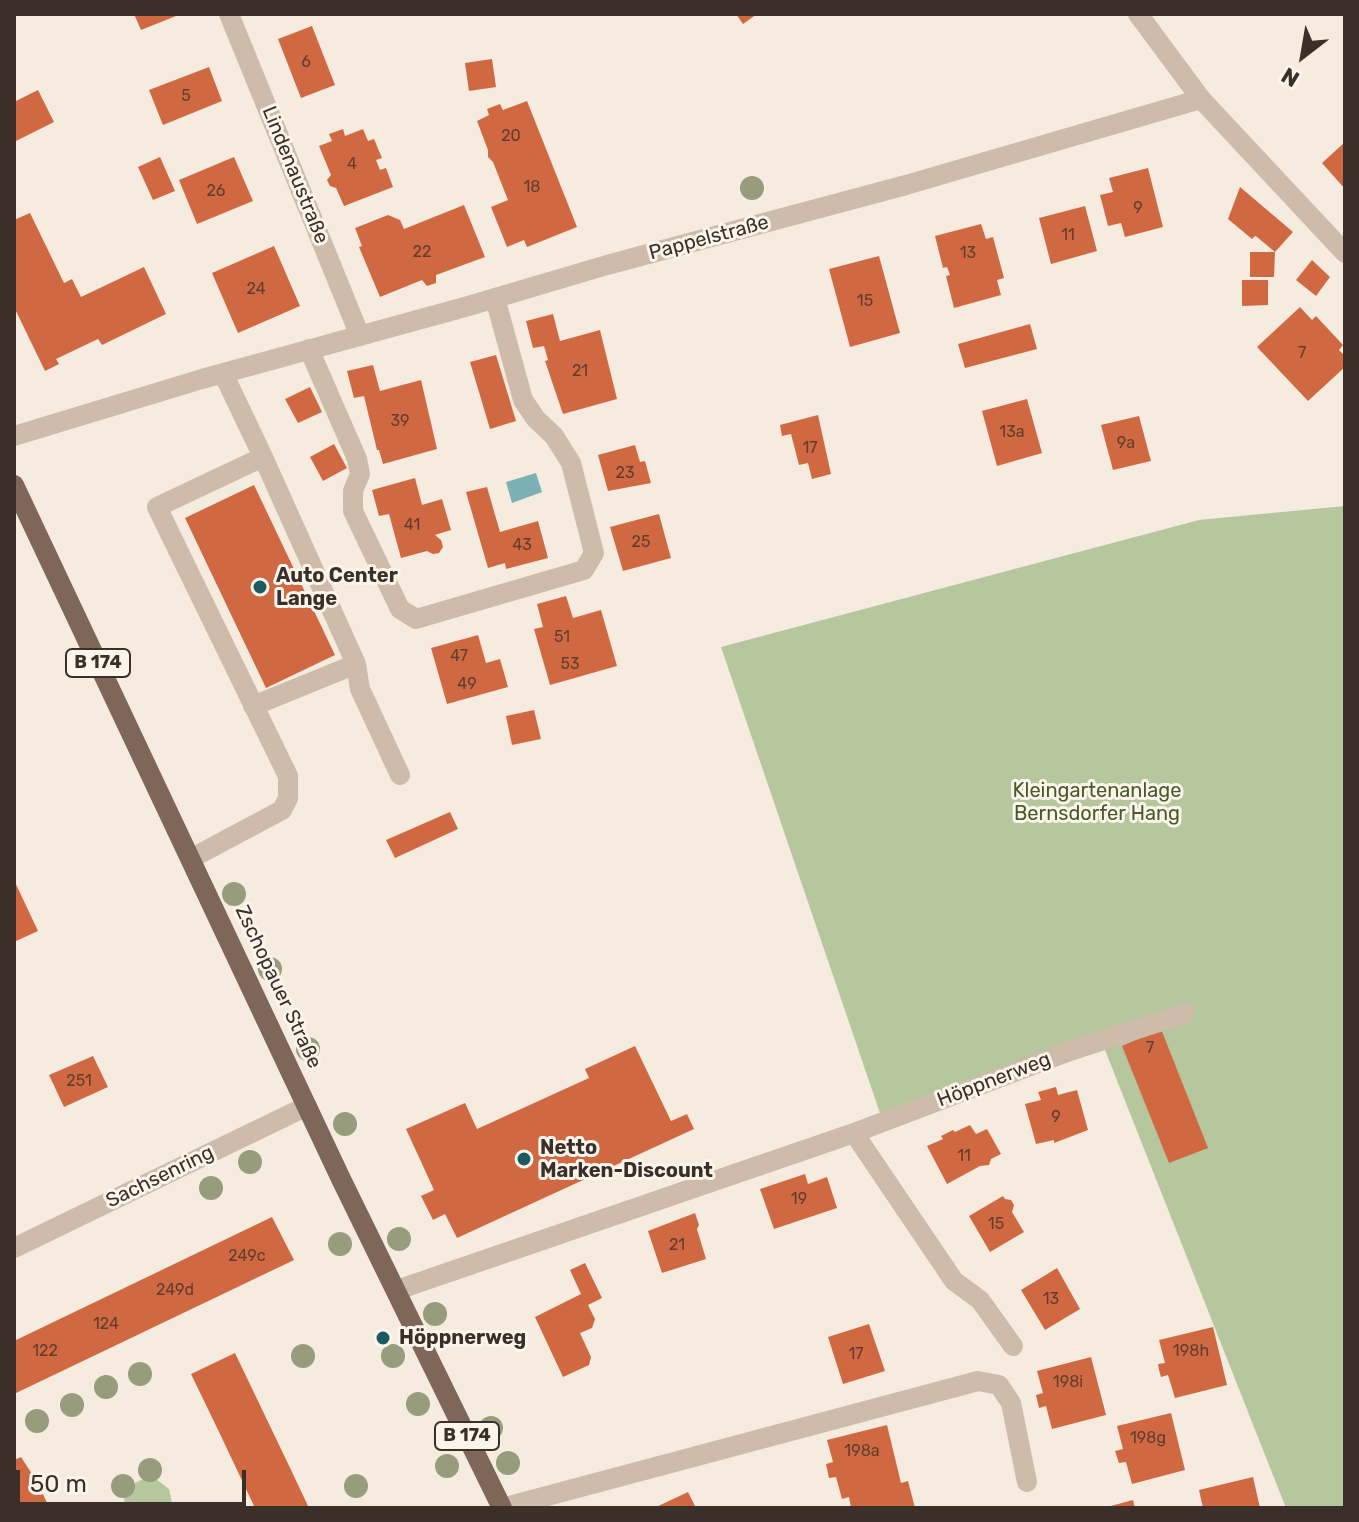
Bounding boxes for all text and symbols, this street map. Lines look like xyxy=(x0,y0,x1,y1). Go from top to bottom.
north arrow xyxy=(1263,16,1343,96)
house number: 6 xyxy=(301,52,311,72)
text: N xyxy=(1277,61,1304,93)
house number: 5 xyxy=(181,86,191,106)
street label: Lindenaustraße xyxy=(257,103,333,247)
house number: 20 xyxy=(501,126,521,146)
house number: 4 xyxy=(347,154,357,174)
house number: 18 xyxy=(523,177,541,197)
house number: 26 xyxy=(206,181,226,201)
house number: 9 xyxy=(1133,198,1143,218)
street label: Pappelstraße xyxy=(646,210,772,266)
house number: 11 xyxy=(1061,225,1075,245)
house number: 22 xyxy=(413,242,431,262)
house number: 13 xyxy=(960,243,976,263)
house number: 24 xyxy=(246,279,266,299)
house number: 15 xyxy=(857,291,873,311)
house number: 7 xyxy=(1298,343,1306,363)
house number: 21 xyxy=(572,361,588,381)
house number: 39 xyxy=(390,411,410,431)
house number: 13a xyxy=(999,422,1025,442)
house number: 9a xyxy=(1117,433,1135,453)
house number: 17 xyxy=(802,438,818,458)
house number: 23 xyxy=(615,463,635,483)
house number: 41 xyxy=(404,515,420,535)
house number: 25 xyxy=(632,532,650,552)
house number: 43 xyxy=(512,535,532,555)
place label: Auto Center Lange xyxy=(276,564,398,611)
marker: Auto Center Lange xyxy=(251,578,269,596)
house number: 51 xyxy=(554,627,570,647)
house number: 47 xyxy=(450,646,468,666)
road number: B 174 xyxy=(66,649,130,677)
house number: 53 xyxy=(560,654,580,674)
house number: 49 xyxy=(457,674,477,694)
park label: Kleingartenanlage Bernsdorfer Hang xyxy=(1013,779,1181,826)
street label: Zschopauer Straße xyxy=(230,902,326,1072)
house number: 7 xyxy=(1146,1038,1154,1058)
street label: Höppnerweg xyxy=(934,1047,1054,1113)
house number: 251 xyxy=(66,1071,92,1091)
house number: 9 xyxy=(1051,1107,1061,1127)
place label: Netto Marken-Discount xyxy=(540,1136,713,1183)
street label: Sachsenring xyxy=(102,1141,218,1213)
house number: 11 xyxy=(957,1146,971,1166)
marker: Netto Marken-Discount xyxy=(515,1150,533,1168)
house number: 19 xyxy=(791,1189,807,1209)
house number: 15 xyxy=(988,1214,1004,1234)
house number: 21 xyxy=(669,1235,685,1255)
house number: 249c xyxy=(228,1246,266,1266)
house number: 249d xyxy=(156,1280,194,1300)
house number: 13 xyxy=(1043,1289,1059,1309)
house number: 124 xyxy=(93,1314,119,1334)
place label: Höppnerweg xyxy=(399,1326,526,1350)
marker: Höppnerweg xyxy=(374,1329,392,1347)
house number: 122 xyxy=(32,1341,58,1361)
house number: 198h xyxy=(1173,1341,1209,1361)
house number: 17 xyxy=(848,1344,864,1364)
house number: 198i xyxy=(1053,1372,1083,1392)
road number: B 174 xyxy=(435,1422,499,1450)
house number: 198g xyxy=(1130,1428,1166,1448)
house number: 198a xyxy=(844,1441,880,1461)
scale bar xyxy=(20,1454,250,1504)
text: 50 m xyxy=(30,1470,87,1498)

